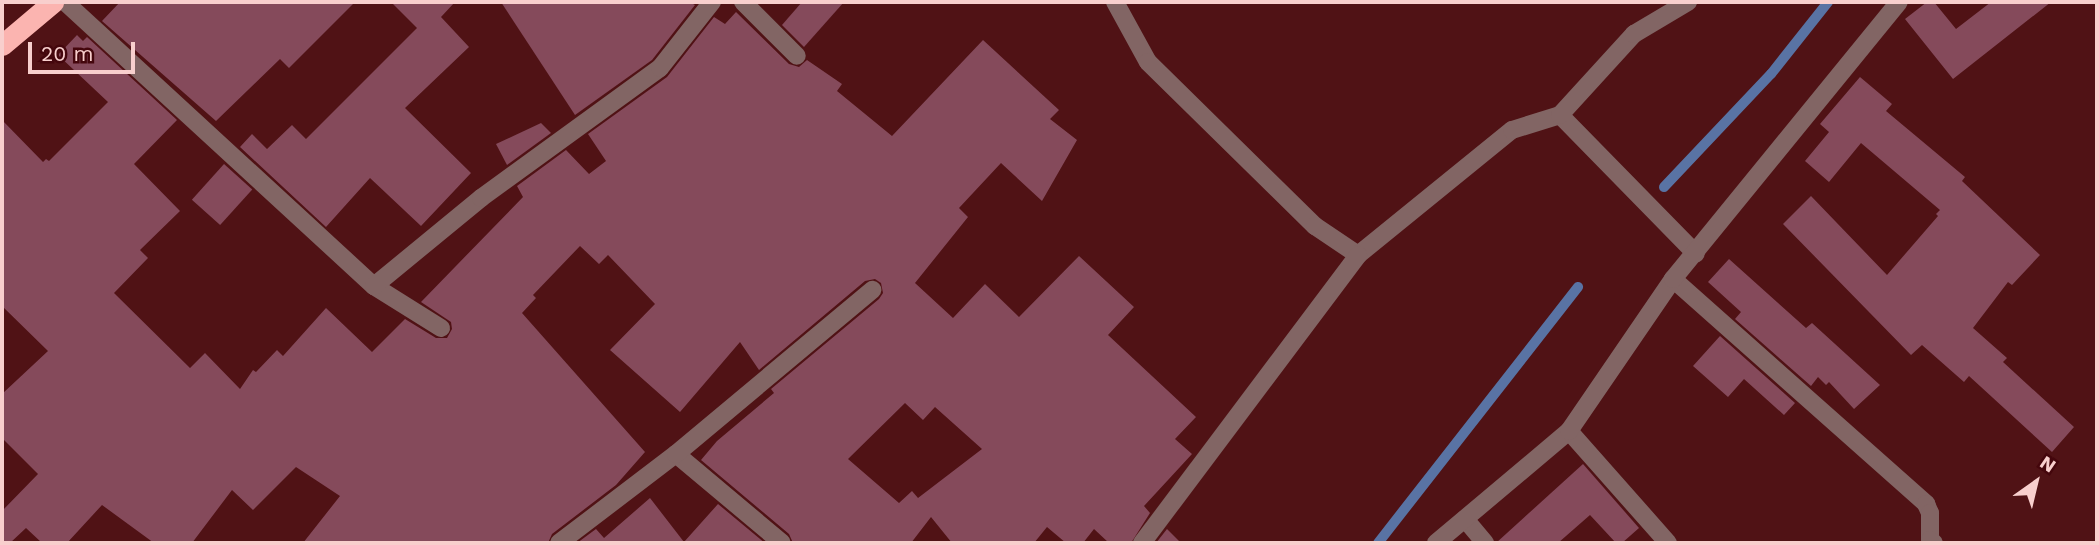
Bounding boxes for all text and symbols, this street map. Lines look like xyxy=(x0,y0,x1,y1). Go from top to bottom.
scale bar xyxy=(32,28,138,72)
text: 20 m xyxy=(41,41,93,66)
north arrow xyxy=(2001,447,2071,517)
text: N xyxy=(2036,451,2060,478)

